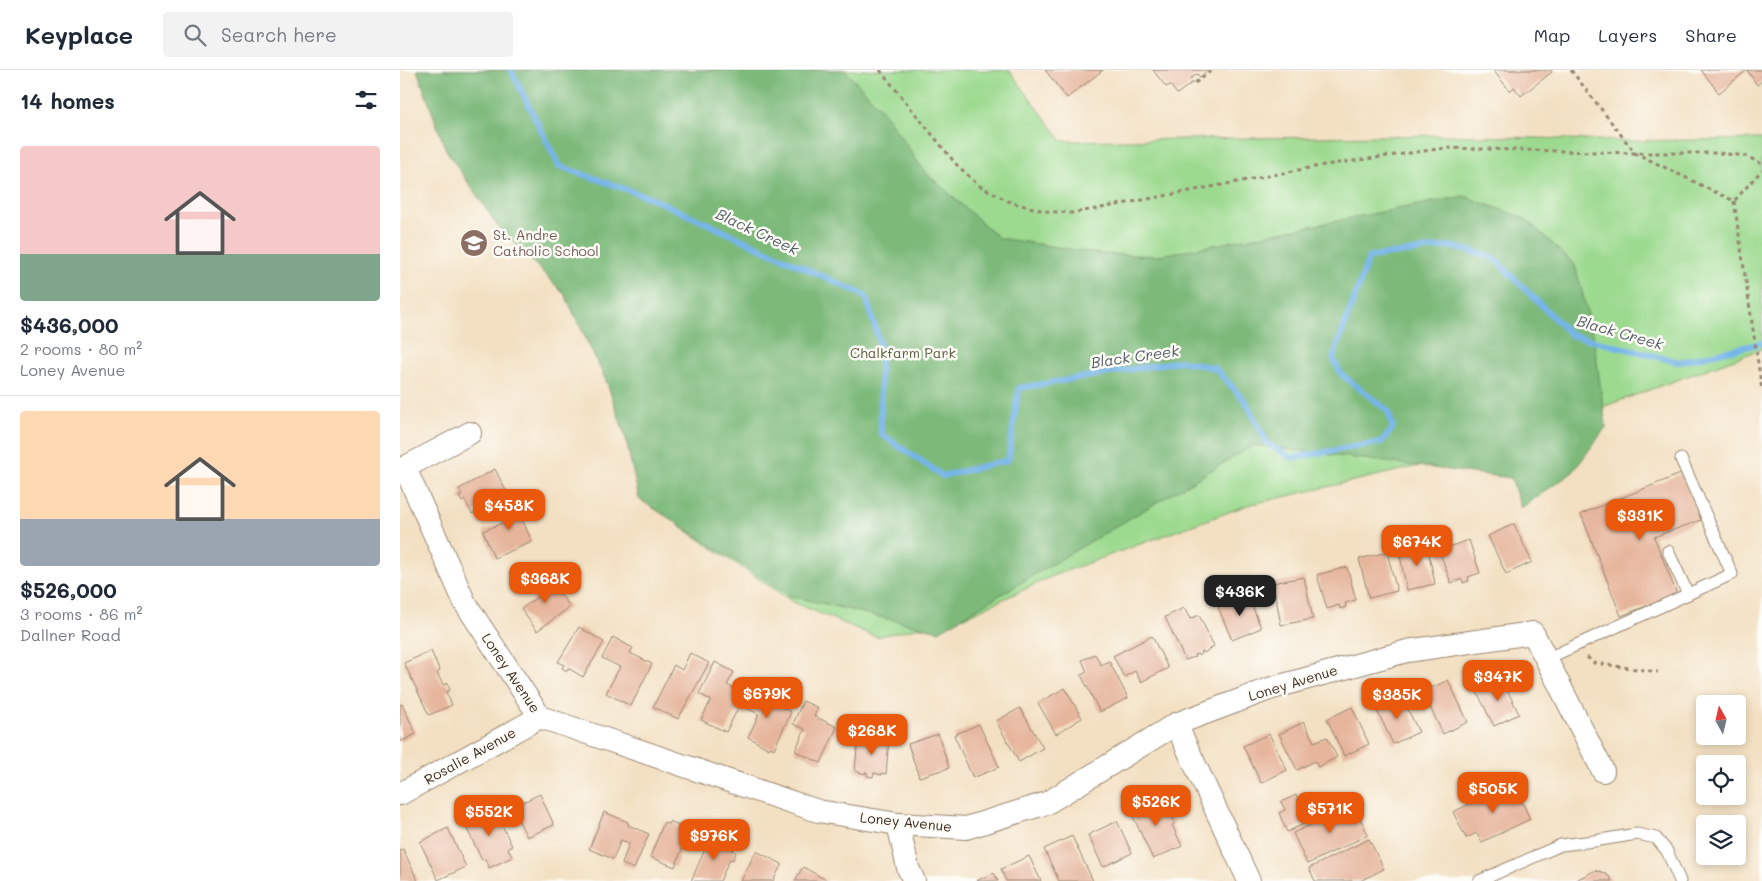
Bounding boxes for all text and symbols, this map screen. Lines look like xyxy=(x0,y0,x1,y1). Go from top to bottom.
search box xyxy=(163,12,513,57)
text: Keyplace xyxy=(25,19,133,50)
icon: search xyxy=(181,21,209,49)
text: Search here xyxy=(221,22,337,47)
text: Map xyxy=(1534,23,1570,47)
text: Layers xyxy=(1598,23,1657,47)
text: Share xyxy=(1685,23,1737,47)
icon: filters xyxy=(352,86,380,114)
text: 14 homes xyxy=(20,87,115,114)
icon: home xyxy=(155,178,245,268)
water label: Black Creek xyxy=(713,203,803,259)
place label: St. Andre Catholic School xyxy=(493,225,599,260)
school or university icon: St. Andre Catholic School xyxy=(459,228,489,258)
water label: Black Creek xyxy=(1575,310,1667,354)
text: $436,000 xyxy=(20,311,119,338)
text: 2 rooms · 80 m² xyxy=(20,338,142,359)
water label: Black Creek xyxy=(1090,340,1181,372)
park label: Chalkfarm Park xyxy=(850,343,956,362)
text: Loney Avenue xyxy=(20,359,126,380)
icon: home xyxy=(155,444,245,534)
pin: $458K xyxy=(474,488,544,531)
text: $458K xyxy=(484,494,534,515)
pin: $331K xyxy=(1605,498,1675,541)
text: $331K xyxy=(1617,504,1663,525)
pin: $674K xyxy=(1382,524,1452,567)
text: $674K xyxy=(1392,530,1442,551)
pin: $368K xyxy=(510,562,580,604)
text: $368K xyxy=(520,567,570,588)
pin: $436K xyxy=(1205,574,1275,617)
text: $526,000 xyxy=(20,576,117,603)
text: $436K xyxy=(1215,580,1265,601)
text: 3 rooms · 86 m² xyxy=(20,603,143,624)
text: Dallner Road xyxy=(20,624,121,645)
street label: Loney Avenue xyxy=(478,629,545,716)
street label: Loney Avenue xyxy=(1246,660,1340,705)
pin: $347K xyxy=(1463,660,1533,702)
text: $347K xyxy=(1473,665,1523,686)
pin: $679K xyxy=(732,676,802,719)
pin: $385K xyxy=(1362,678,1432,720)
text: $679K xyxy=(743,682,791,703)
text: $385K xyxy=(1372,683,1422,704)
north arrow xyxy=(1696,695,1746,745)
map controls xyxy=(1696,695,1746,865)
pin: $268K xyxy=(837,714,907,756)
text: $268K xyxy=(848,719,896,740)
street label: Rosalie Avenue xyxy=(420,722,519,789)
button: locate xyxy=(1696,755,1746,805)
pin: $505K xyxy=(1458,772,1528,814)
text: $505K xyxy=(1468,777,1518,798)
pin: $526K xyxy=(1121,784,1191,827)
text: $526K xyxy=(1132,790,1180,811)
pin: $571K xyxy=(1295,792,1365,834)
pin: $552K xyxy=(454,794,524,837)
text: $571K xyxy=(1307,797,1353,818)
text: $552K xyxy=(465,800,513,821)
street label: Loney Avenue xyxy=(859,807,953,836)
button: layers xyxy=(1696,815,1746,865)
pin: $976K xyxy=(679,818,749,861)
text: $976K xyxy=(690,824,738,845)

